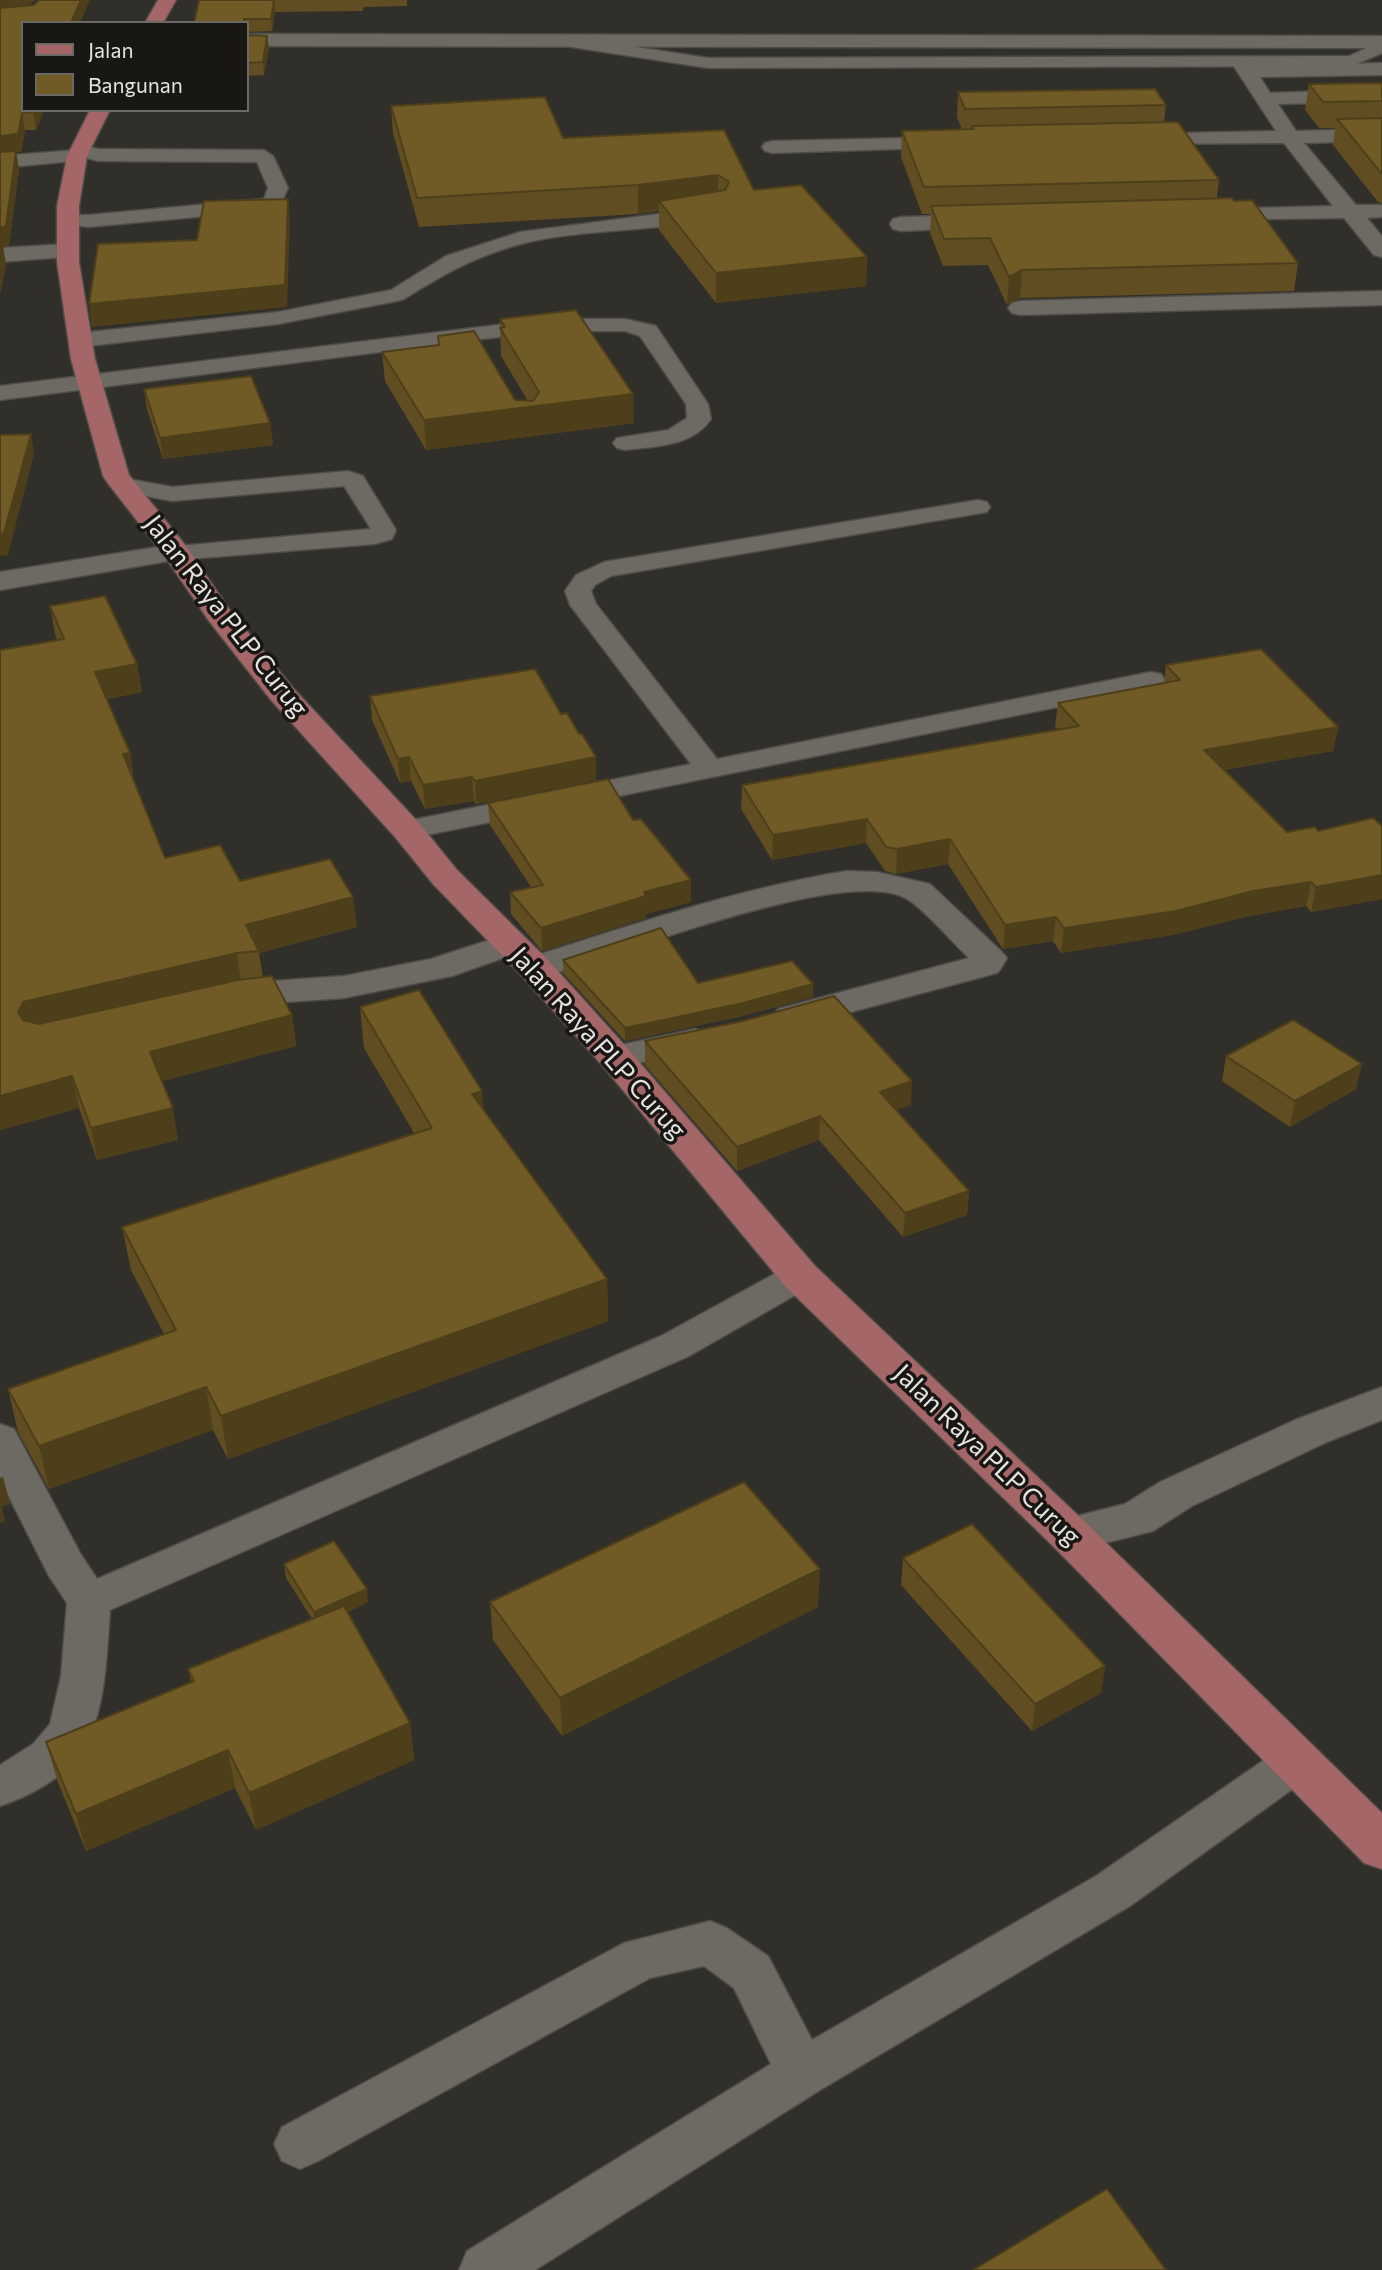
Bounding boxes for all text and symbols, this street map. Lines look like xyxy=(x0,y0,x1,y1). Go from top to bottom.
legend xyxy=(21,21,248,112)
text: Jalan xyxy=(88,37,133,62)
text: Bangunan xyxy=(88,72,183,97)
street label: Jalan Raya PLP Curug xyxy=(138,509,314,723)
street label: Jalan Raya PLP Curug xyxy=(504,941,692,1145)
street label: Jalan Raya PLP Curug xyxy=(887,1358,1087,1552)

